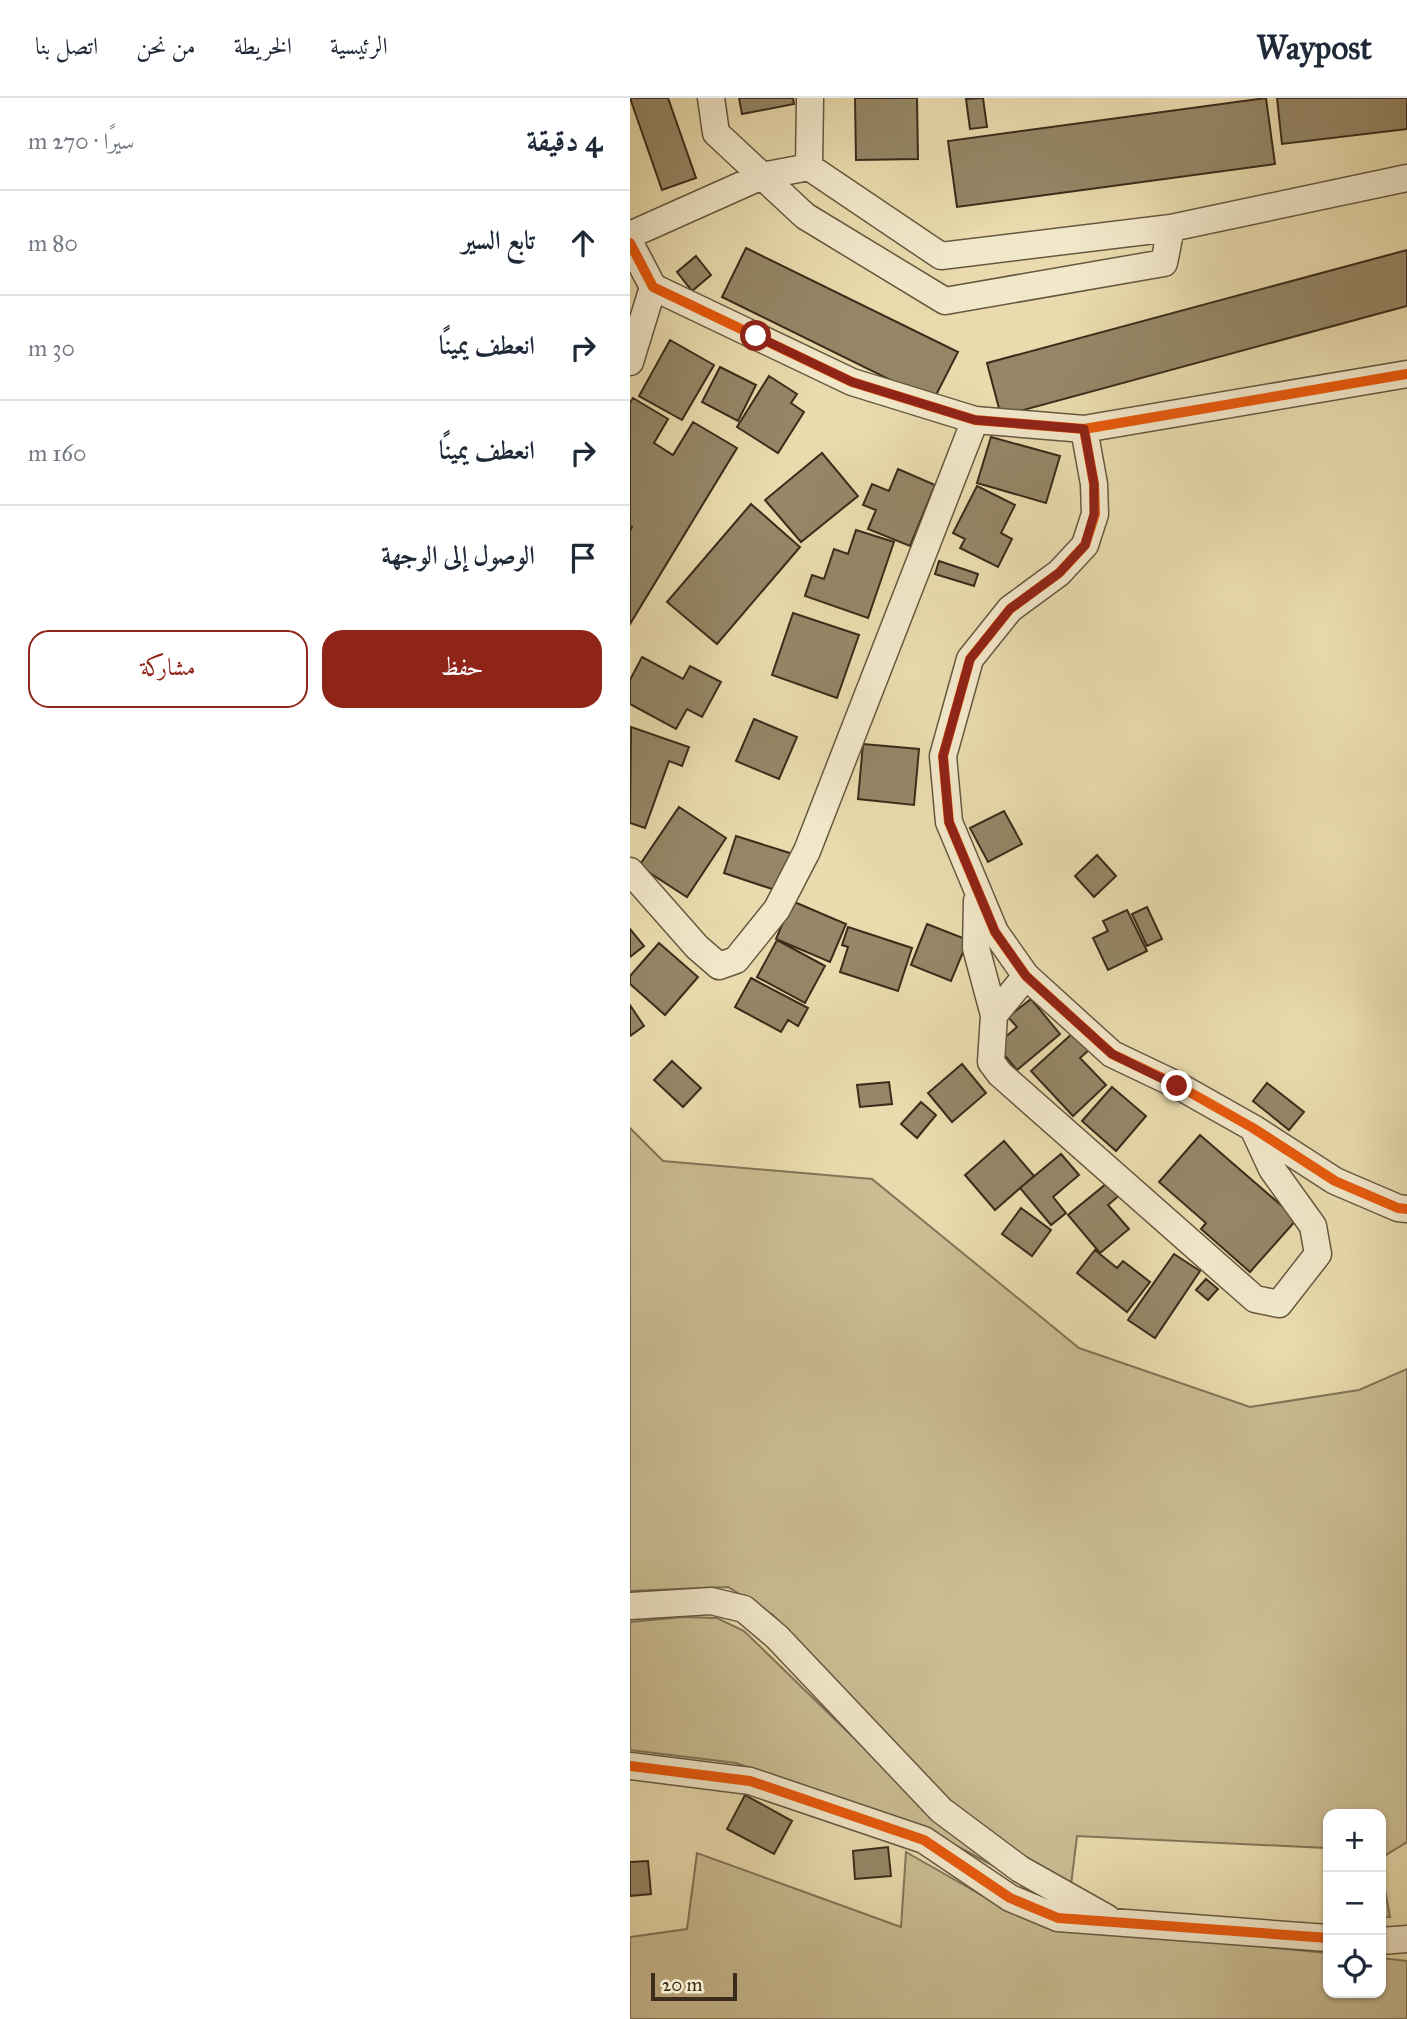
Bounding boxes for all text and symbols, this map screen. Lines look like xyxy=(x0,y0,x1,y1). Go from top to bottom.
text: Waypost xyxy=(1256,28,1372,68)
text: اتصل بنا xyxy=(35,31,98,61)
text: من نحن xyxy=(136,31,196,61)
text: الخريطة xyxy=(234,31,292,61)
text: الرئيسية xyxy=(330,31,388,61)
text: 4 دقيقة xyxy=(526,123,602,159)
text: سيرًا · 270 m xyxy=(28,127,134,155)
text: تابع السير xyxy=(462,224,535,256)
icon: ahead xyxy=(564,224,602,262)
text: 80 m xyxy=(28,229,78,257)
route start xyxy=(740,320,771,351)
text: انعطف يمينًا xyxy=(439,329,535,361)
icon: right xyxy=(564,329,602,367)
text: 30 m xyxy=(28,334,75,362)
text: انعطف يمينًا xyxy=(439,434,535,466)
icon: right xyxy=(564,434,602,472)
text: 160 m xyxy=(28,439,86,467)
text: الوصول إلى الوجهة xyxy=(381,539,535,571)
icon: arrive xyxy=(564,539,602,577)
button: مشاركة xyxy=(28,630,308,708)
button: حفظ xyxy=(322,630,602,708)
route end xyxy=(1161,1070,1192,1101)
map controls xyxy=(1323,1809,1386,1998)
button: + xyxy=(1323,1809,1386,1872)
button: − xyxy=(1323,1872,1386,1935)
button: locate xyxy=(1323,1935,1386,1998)
scale bar xyxy=(651,1970,737,2002)
text: 20 m xyxy=(662,1973,703,1996)

